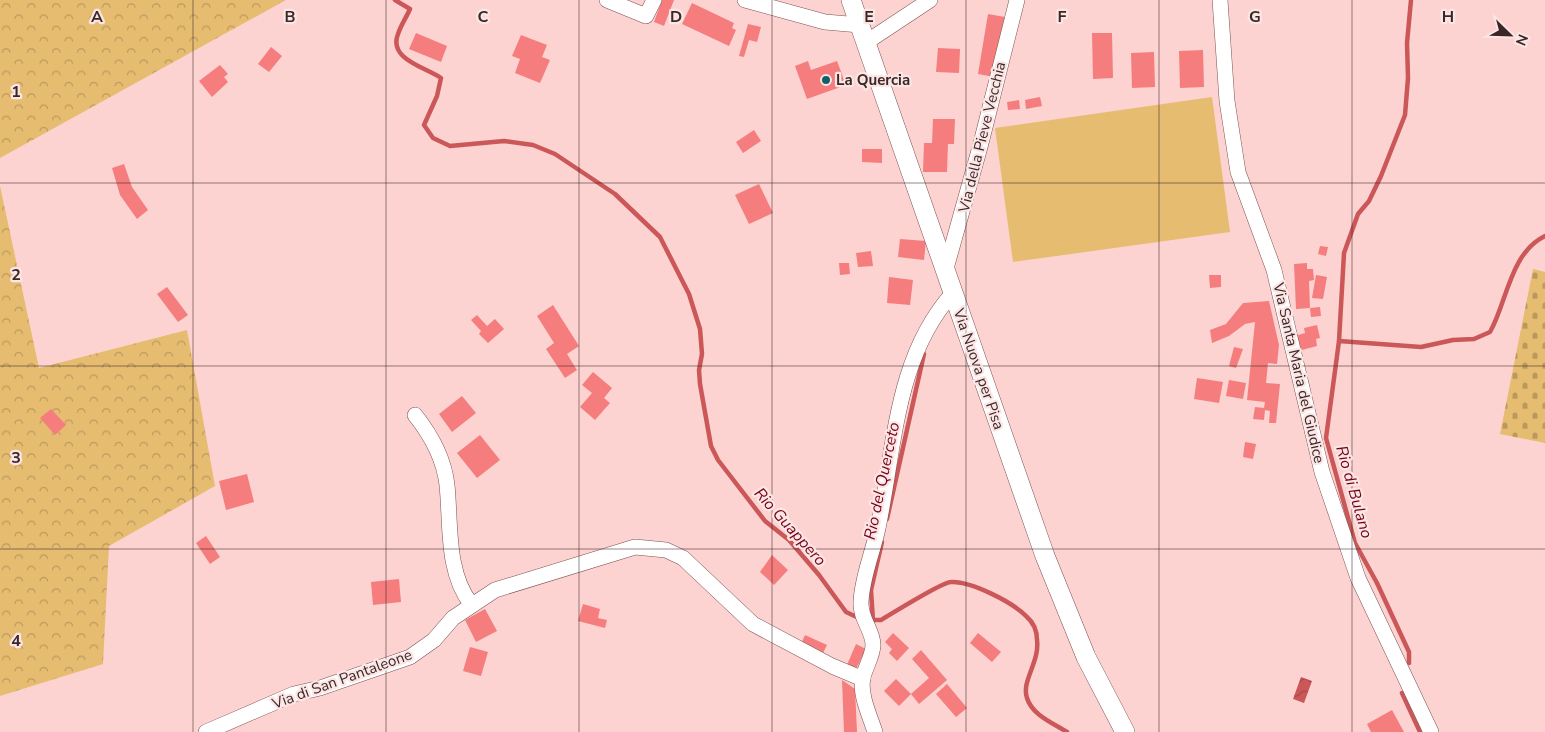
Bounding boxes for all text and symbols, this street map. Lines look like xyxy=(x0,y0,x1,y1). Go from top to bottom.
text: A xyxy=(91,6,103,28)
text: B xyxy=(284,6,296,28)
text: C xyxy=(478,6,489,28)
text: D xyxy=(670,6,682,28)
text: E xyxy=(864,6,874,28)
text: F xyxy=(1058,6,1067,28)
text: G xyxy=(1249,6,1261,28)
text: H xyxy=(1442,6,1454,28)
north arrow xyxy=(1485,10,1535,60)
text: N xyxy=(1511,31,1532,48)
street label: Via della Pieve Vecchia xyxy=(953,60,1010,215)
place label: La Quercia xyxy=(836,70,910,90)
marker: La Quercia xyxy=(820,74,832,86)
text: 1 xyxy=(11,81,21,103)
text: 2 xyxy=(11,264,21,286)
street label: Via Santa Maria del Giudice xyxy=(1268,280,1330,465)
street label: Via Nuova per Pisa xyxy=(949,305,1009,432)
water label: Rio del Querceto xyxy=(859,420,905,542)
water label: Rio di Bulano xyxy=(1330,443,1378,541)
text: 3 xyxy=(11,447,21,469)
water label: Rio Guappero xyxy=(749,483,831,571)
text: 4 xyxy=(11,630,21,652)
street label: Via di San Pantaleone xyxy=(268,644,415,714)

